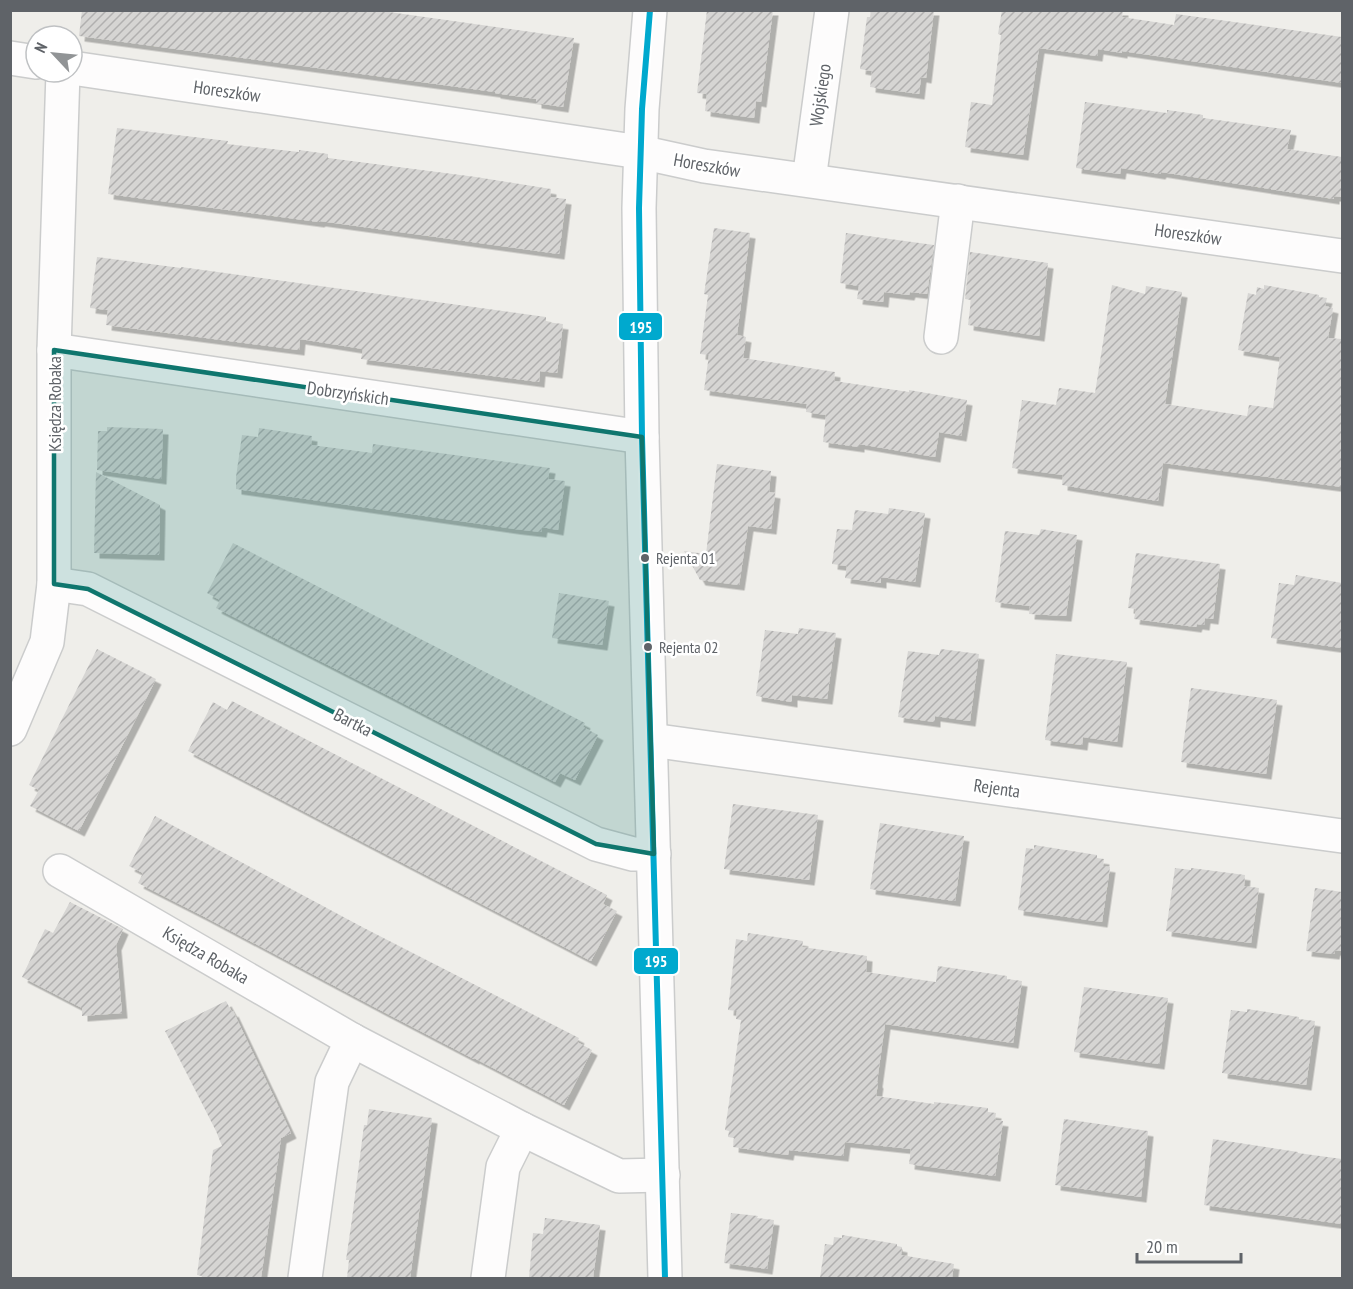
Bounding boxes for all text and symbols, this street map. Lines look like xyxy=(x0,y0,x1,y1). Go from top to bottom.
north arrow xyxy=(24,24,84,84)
text: N xyxy=(30,39,51,56)
street label: Wojskiego xyxy=(804,62,836,128)
street label: Horeszków xyxy=(192,75,262,107)
street label: Horeszków xyxy=(672,148,743,182)
street label: Horeszków xyxy=(1153,218,1223,250)
line badge: 195 xyxy=(618,312,663,341)
text: 195 xyxy=(630,317,652,337)
street label: Księdza Robaka xyxy=(43,356,66,452)
street label: Dobrzyńskich xyxy=(306,376,390,410)
place label: Rejenta 01 xyxy=(656,548,715,568)
marker: Rejenta 01 xyxy=(639,552,651,564)
place label: Rejenta 02 xyxy=(659,637,718,657)
marker: Rejenta 02 xyxy=(642,641,654,653)
street label: Bartka xyxy=(330,703,376,741)
street label: Rejenta xyxy=(972,773,1022,803)
street label: Księdza Robaka xyxy=(159,921,253,989)
line badge: 195 xyxy=(633,947,679,975)
text: 195 xyxy=(645,951,667,971)
scale bar xyxy=(1137,1226,1240,1264)
text: 20 m xyxy=(1146,1235,1178,1258)

